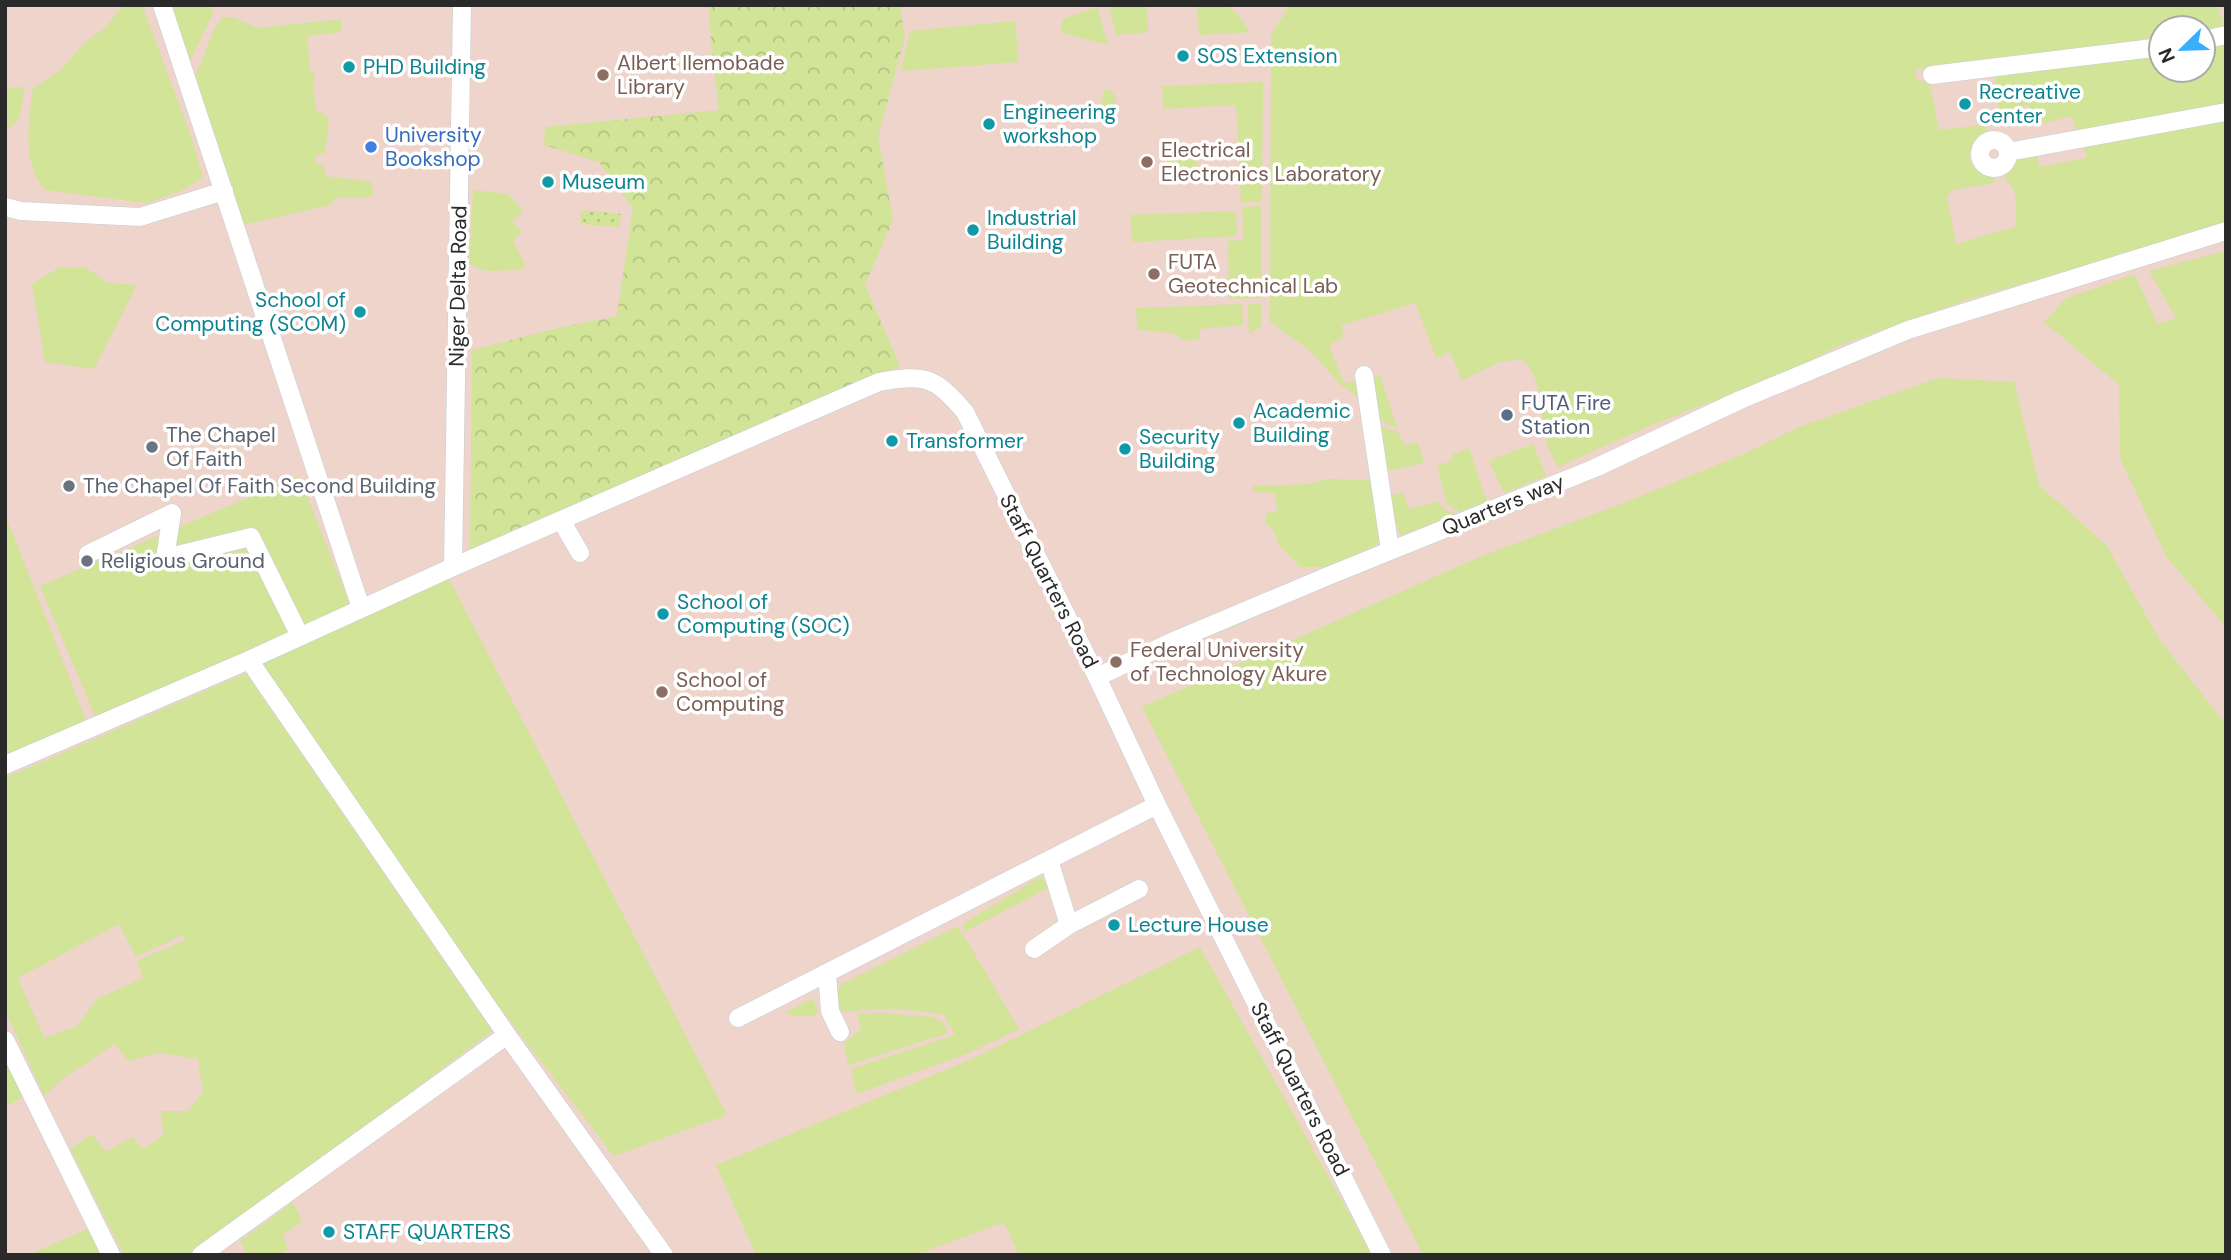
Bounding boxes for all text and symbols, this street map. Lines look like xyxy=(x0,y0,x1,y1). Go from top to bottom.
north arrow xyxy=(2147,14,2217,84)
place label: SOS Extension xyxy=(1197,42,1338,70)
text: N xyxy=(2153,44,2181,67)
marker: SOS Extension xyxy=(1175,48,1191,64)
place label: Albert Ilemobade Library xyxy=(617,49,785,101)
place label: PHD Building xyxy=(363,53,486,81)
marker: PHD Building xyxy=(341,59,357,75)
marker: Albert Ilemobade Library xyxy=(595,67,611,83)
place label: Recreative center xyxy=(1979,78,2081,130)
marker: Recreative center xyxy=(1957,96,1973,112)
place label: Engineering workshop xyxy=(1003,98,1116,150)
marker: Engineering workshop xyxy=(981,116,997,132)
place label: University Bookshop xyxy=(385,121,482,173)
place label: Electrical Electronics Laboratory xyxy=(1161,136,1382,188)
marker: University Bookshop xyxy=(363,139,379,155)
marker: Electrical Electronics Laboratory xyxy=(1139,154,1155,170)
place label: Museum xyxy=(562,168,645,196)
marker: Museum xyxy=(540,174,556,190)
place label: Industrial Building xyxy=(987,204,1076,256)
street label: Niger Delta Road xyxy=(443,205,473,367)
marker: Industrial Building xyxy=(965,222,981,238)
place label: FUTA Geotechnical Lab xyxy=(1168,248,1338,300)
marker: FUTA Geotechnical Lab xyxy=(1146,266,1162,282)
place label: School of Computing (SCOM) xyxy=(155,286,346,338)
marker: School of Computing (SCOM) xyxy=(352,304,368,320)
place label: FUTA Fire Station xyxy=(1521,389,1611,441)
place label: Academic Building xyxy=(1253,397,1351,449)
marker: FUTA Fire Station xyxy=(1499,407,1515,423)
marker: Academic Building xyxy=(1231,415,1247,431)
place label: The Chapel Of Faith xyxy=(166,421,276,473)
place label: Security Building xyxy=(1139,423,1220,475)
place label: Transformer xyxy=(906,427,1024,455)
marker: Transformer xyxy=(884,433,900,449)
marker: The Chapel Of Faith xyxy=(144,439,160,455)
marker: Security Building xyxy=(1117,441,1133,457)
street label: Quarters way xyxy=(1438,468,1569,542)
place label: The Chapel Of Faith Second Building xyxy=(83,472,436,500)
marker: The Chapel Of Faith Second Building xyxy=(61,478,77,494)
street label: Staff Quarters Road xyxy=(993,489,1105,673)
place label: Religious Ground xyxy=(101,547,265,575)
marker: Religious Ground xyxy=(79,553,95,569)
place label: School of Computing (SOC) xyxy=(677,588,850,640)
marker: School of Computing (SOC) xyxy=(655,606,671,622)
place label: Federal University of Technology Akure xyxy=(1130,636,1327,688)
marker: Federal University of Technology Akure xyxy=(1108,654,1124,670)
place label: School of Computing xyxy=(676,666,785,718)
marker: School of Computing xyxy=(654,684,670,700)
place label: Lecture House xyxy=(1128,911,1269,939)
marker: Lecture House xyxy=(1106,917,1122,933)
street label: Staff Quarters Road xyxy=(1244,997,1356,1181)
place label: STAFF QUARTERS xyxy=(343,1218,511,1246)
marker: STAFF QUARTERS xyxy=(321,1224,337,1240)

